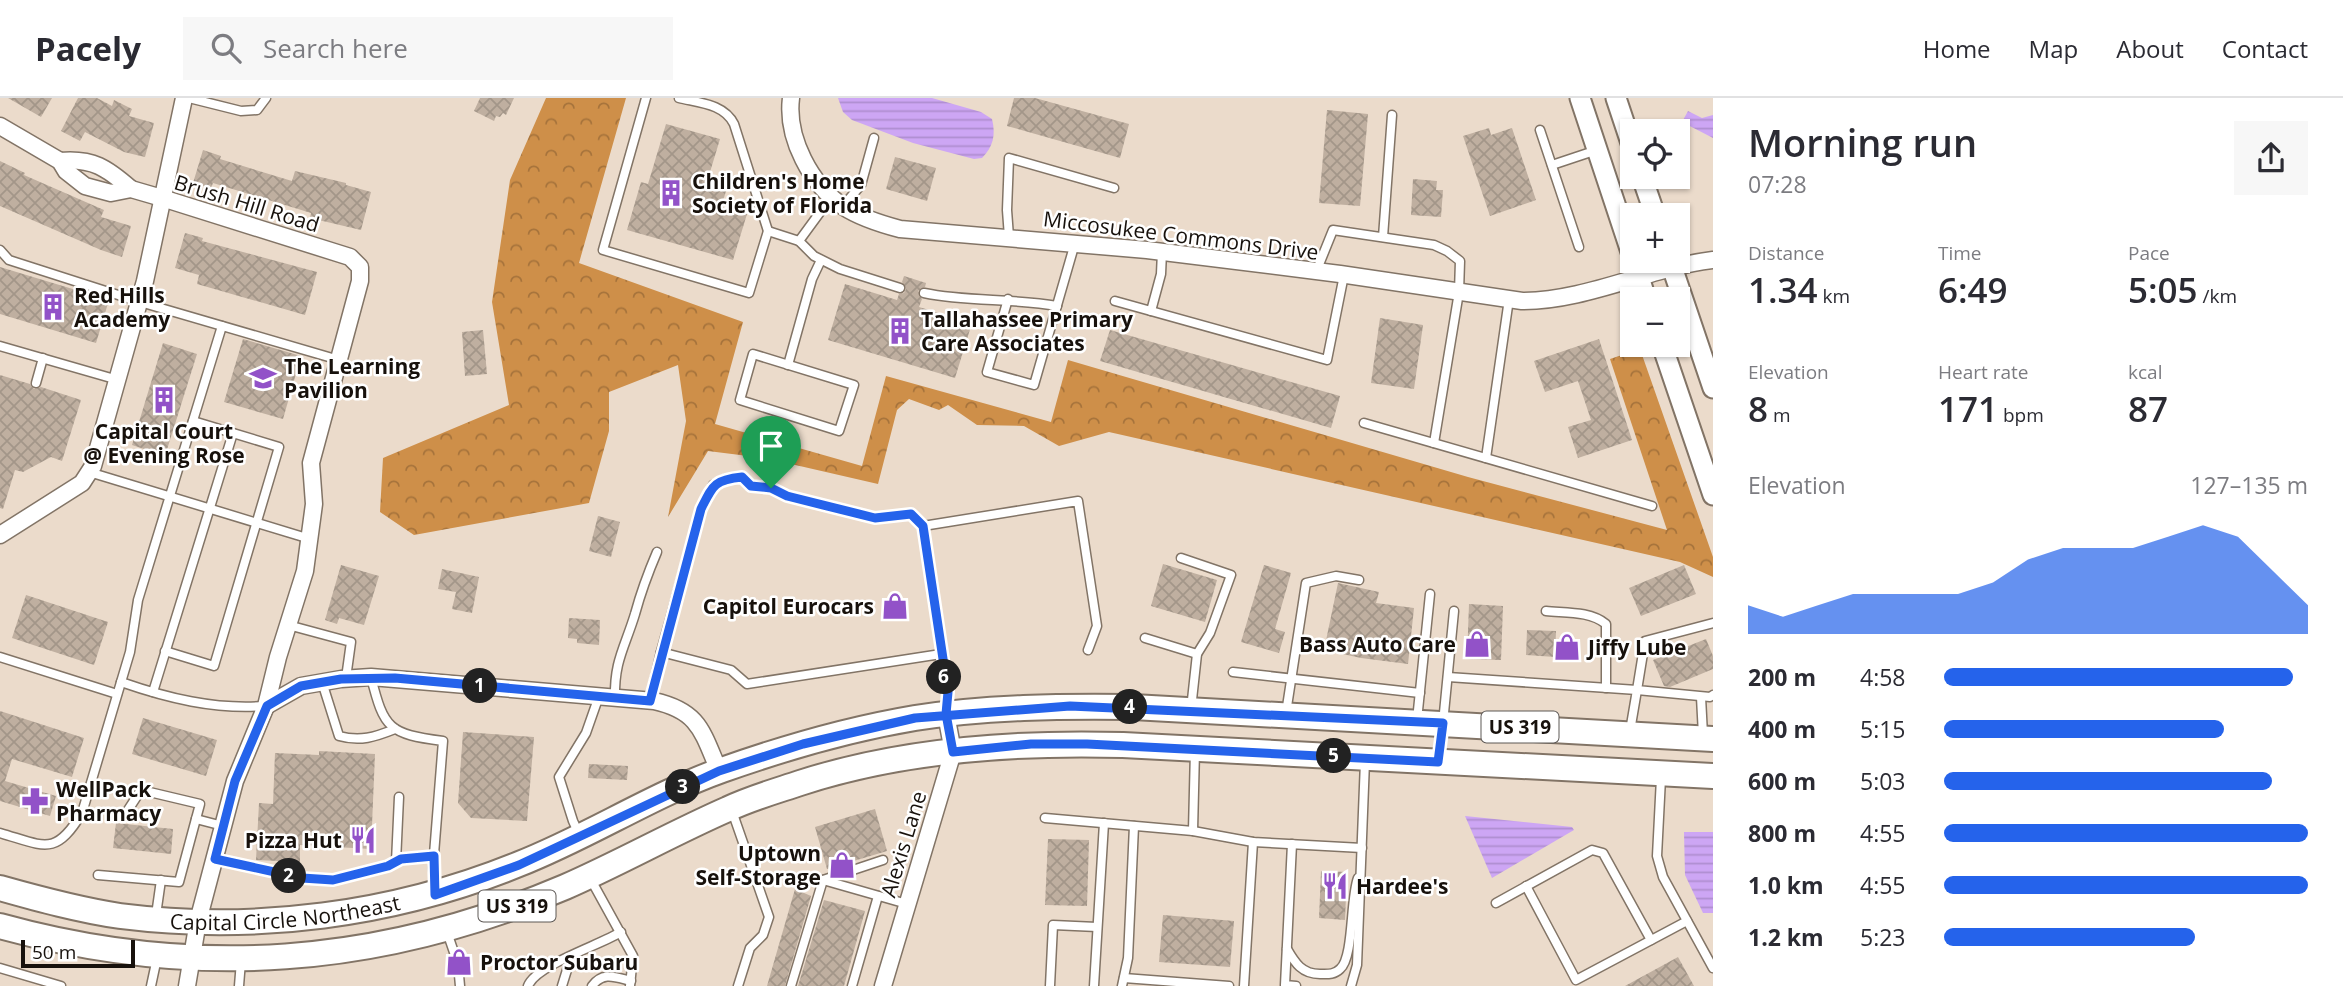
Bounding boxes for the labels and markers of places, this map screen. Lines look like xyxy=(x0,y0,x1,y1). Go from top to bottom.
place label: Children's Home Society of Florida xyxy=(692,167,872,219)
building icon: Children's Home Society of Florida xyxy=(656,178,686,208)
place label: Red Hills Academy xyxy=(74,281,170,333)
building icon: Red Hills Academy xyxy=(38,292,68,322)
place label: Tallahassee Primary Care Associates xyxy=(921,305,1133,357)
building icon: Tallahassee Primary Care Associates xyxy=(885,316,915,346)
place label: The Learning Pavilion xyxy=(284,352,420,404)
school or university icon: The Learning Pavilion xyxy=(248,363,278,393)
building icon: Capital Court @ Evening Rose xyxy=(149,385,179,415)
pin xyxy=(741,416,801,488)
place label: Capital Court @ Evening Rose xyxy=(83,417,245,469)
shop icon: Capitol Eurocars xyxy=(880,591,910,621)
place label: Capitol Eurocars xyxy=(703,592,874,620)
shop icon: Bass Auto Care xyxy=(1462,629,1492,659)
place label: Bass Auto Care xyxy=(1299,630,1456,658)
shop icon: Jiffy Lube xyxy=(1552,632,1582,662)
place label: Jiffy Lube xyxy=(1586,633,1686,661)
pin: 6 xyxy=(926,660,962,694)
pin: 1 xyxy=(462,668,498,704)
pin: 4 xyxy=(1112,690,1148,724)
pin: 5 xyxy=(1316,738,1352,774)
pin: 3 xyxy=(666,770,700,804)
place label: WellPack Pharmacy xyxy=(56,775,161,827)
pharmacy icon: WellPack Pharmacy xyxy=(20,786,50,816)
restaurant icon: Pizza Hut xyxy=(348,825,378,855)
place label: Pizza Hut xyxy=(245,826,342,854)
place label: Uptown Self-Storage xyxy=(696,839,821,891)
shop icon: Uptown Self-Storage xyxy=(827,850,857,880)
pin: 2 xyxy=(272,858,306,894)
restaurant icon: Hardee's xyxy=(1320,871,1350,901)
place label: Hardee's xyxy=(1356,872,1448,900)
shop icon: Proctor Subaru xyxy=(444,947,474,977)
place label: Proctor Subaru xyxy=(480,948,638,976)

